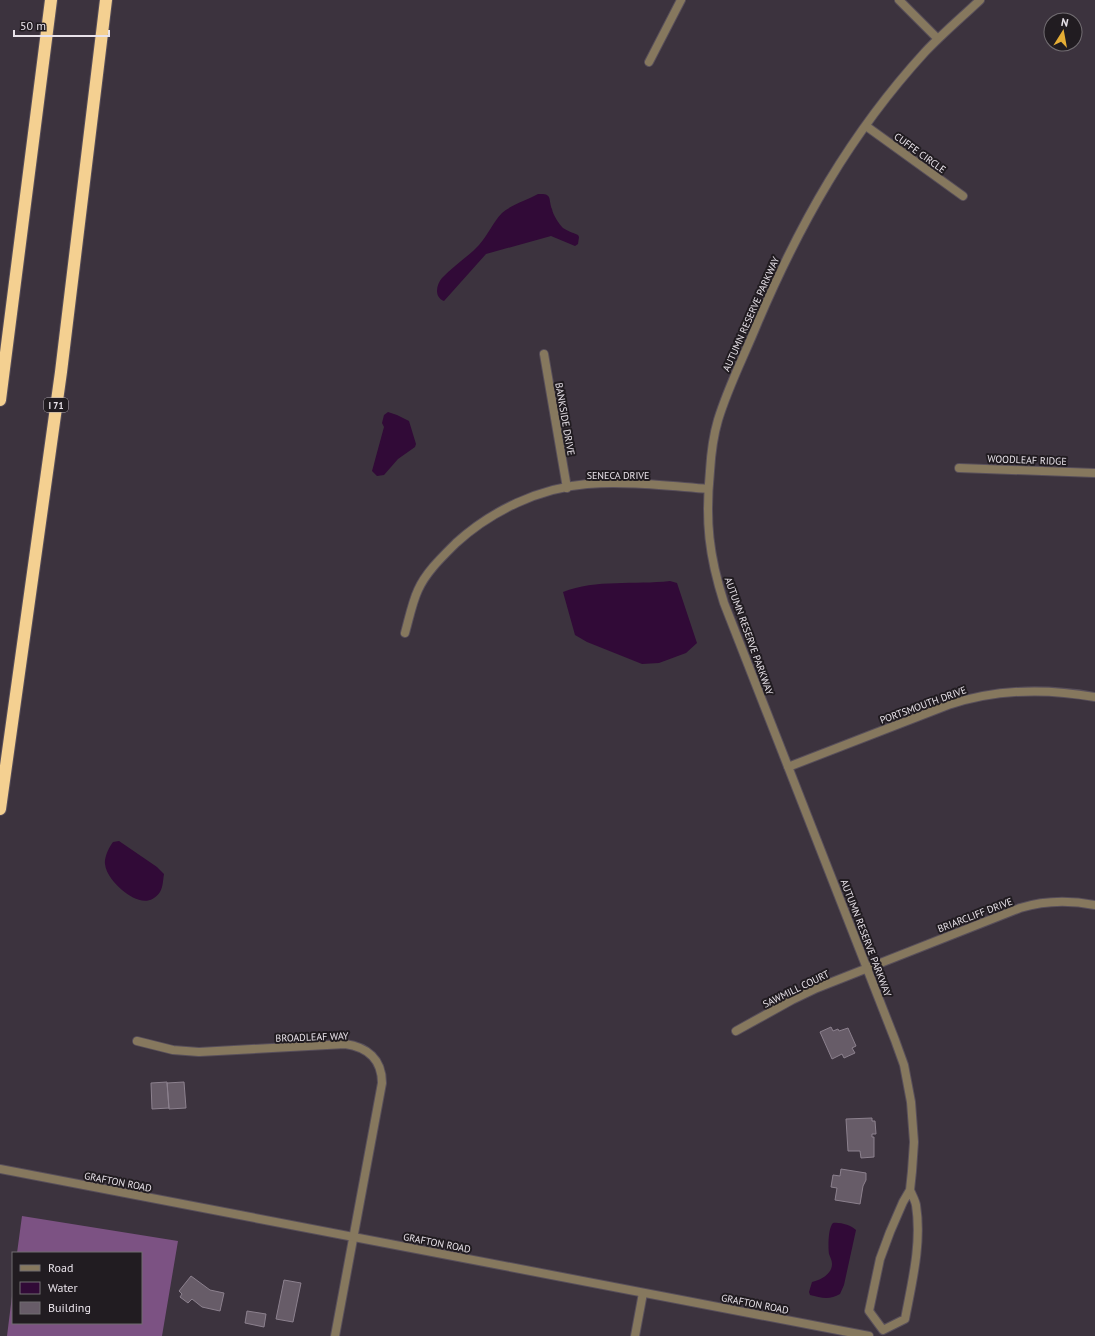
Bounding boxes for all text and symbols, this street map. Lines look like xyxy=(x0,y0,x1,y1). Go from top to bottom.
scale bar xyxy=(14,12,109,38)
north arrow xyxy=(1043,12,1083,52)
text: N xyxy=(1060,15,1070,30)
text: 50 m xyxy=(20,18,46,33)
street label: CUFFE CIRCLE xyxy=(892,130,948,176)
street label: AUTUMN RESERVE PARKWAY xyxy=(720,254,782,374)
street label: BANKSIDE DRIVE xyxy=(552,382,578,456)
road number: I 71 xyxy=(44,398,68,412)
street label: WOODLEAF RIDGE xyxy=(987,452,1067,468)
street label: SENECA DRIVE xyxy=(587,469,649,482)
street label: AUTUMN RESERVE PARKWAY xyxy=(722,575,777,697)
street label: PORTSMOUTH DRIVE xyxy=(878,683,968,727)
street label: AUTUMN RESERVE PARKWAY xyxy=(838,878,895,999)
street label: BRIARCLIFF DRIVE xyxy=(936,895,1014,935)
street label: SAWMILL COURT xyxy=(761,967,832,1011)
street label: BROADLEAF WAY xyxy=(275,1029,349,1045)
street label: GRAFTON ROAD xyxy=(83,1169,153,1195)
street label: GRAFTON ROAD xyxy=(402,1230,472,1256)
legend xyxy=(12,1252,142,1324)
text: Road xyxy=(48,1260,73,1275)
text: Water xyxy=(48,1280,78,1295)
street label: GRAFTON ROAD xyxy=(720,1291,790,1317)
text: Building xyxy=(48,1300,91,1315)

